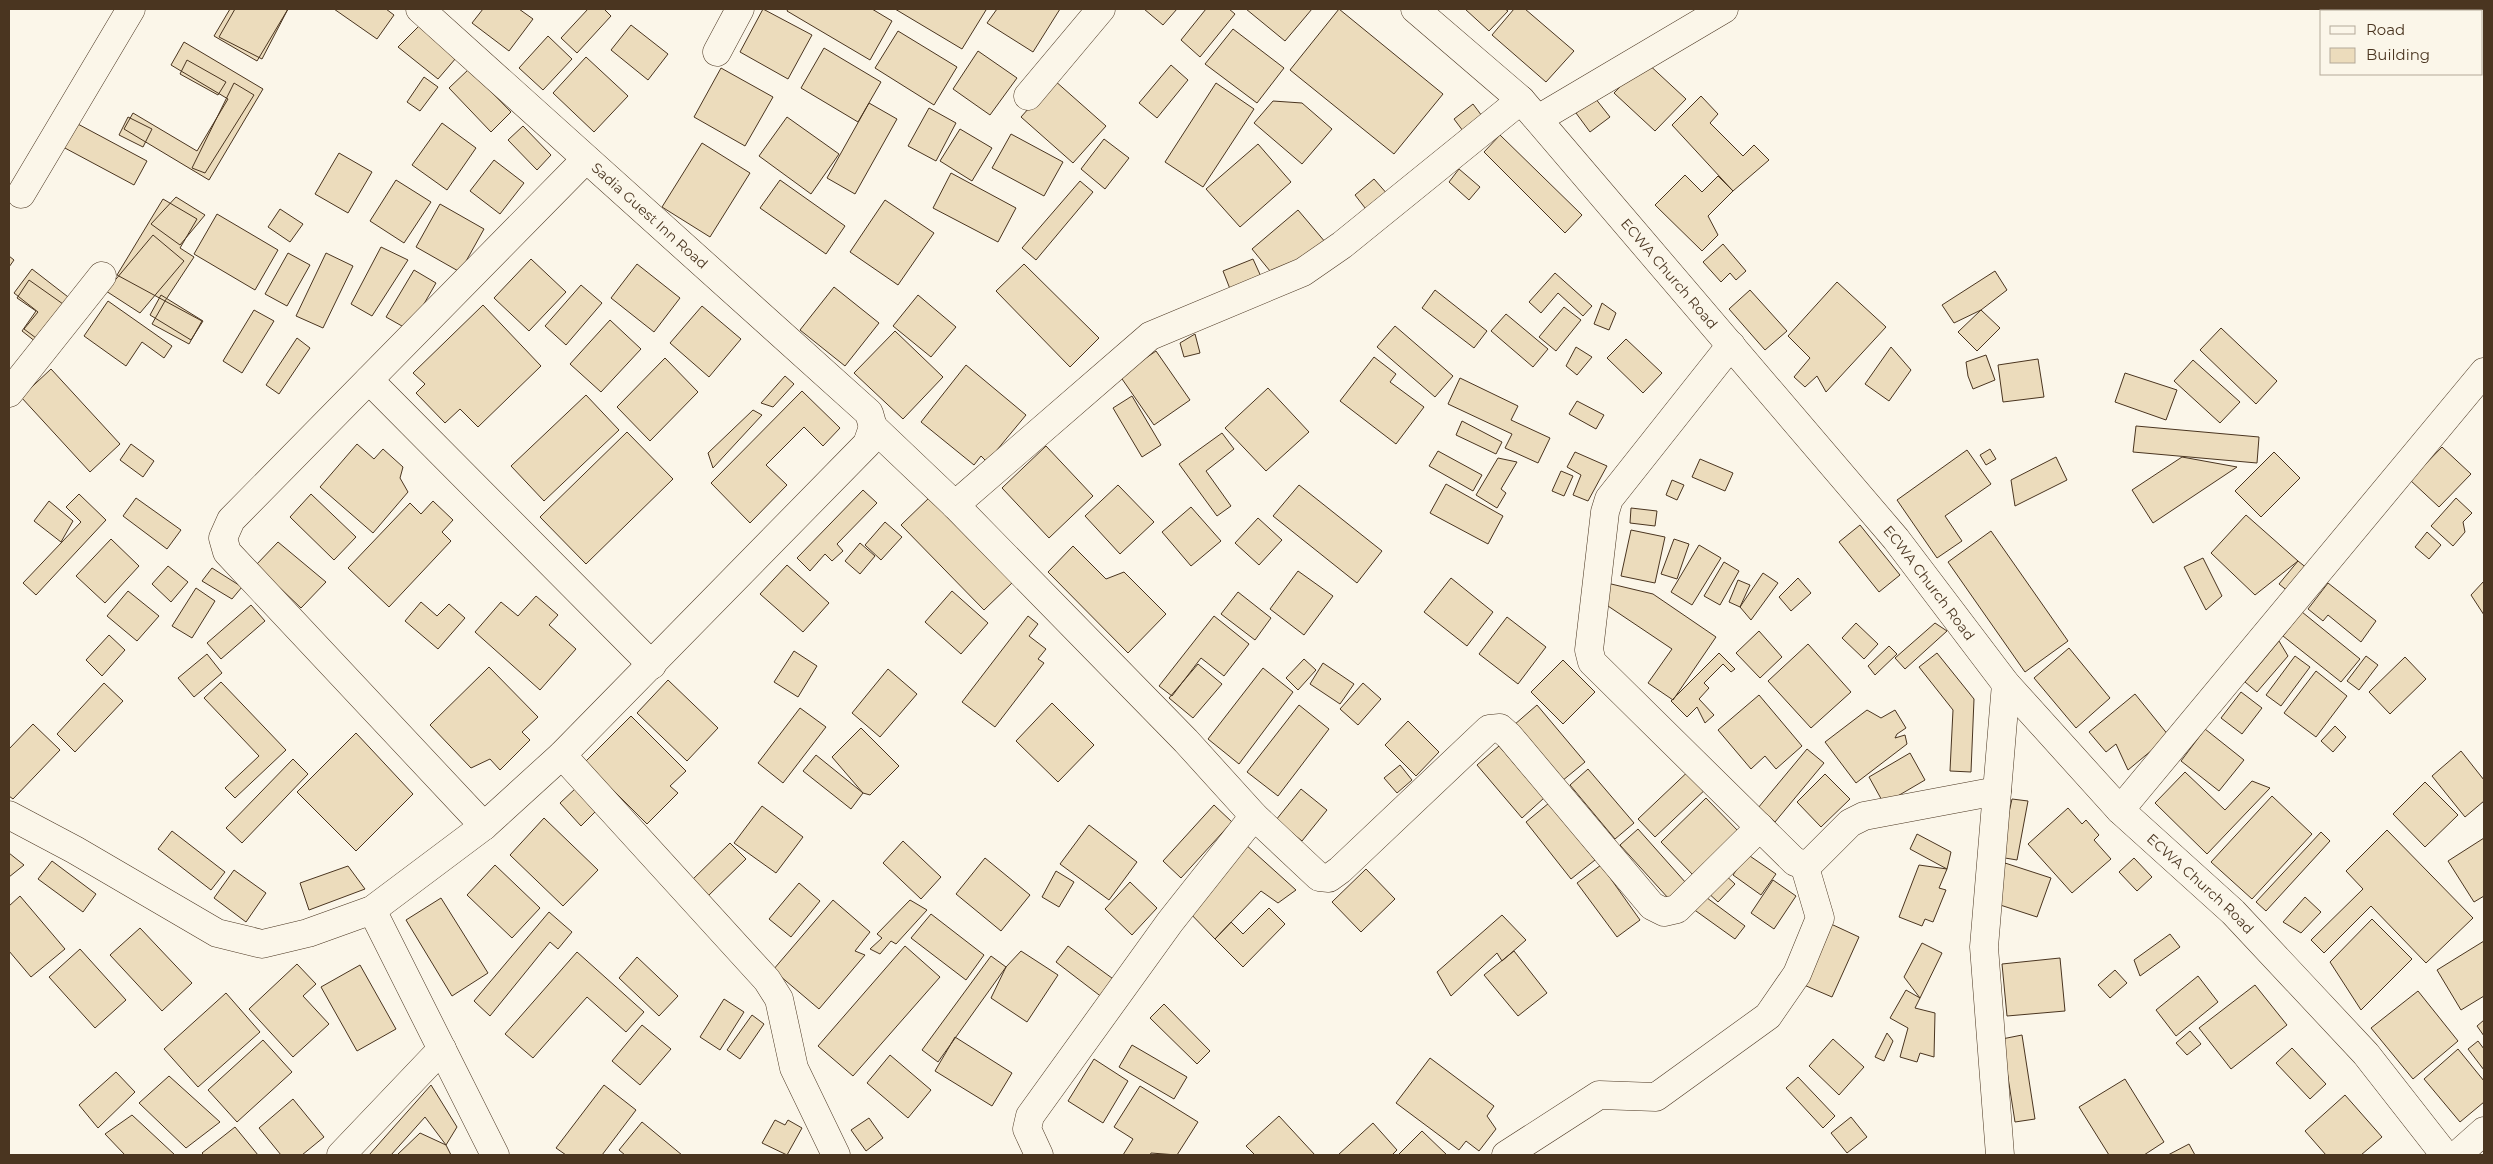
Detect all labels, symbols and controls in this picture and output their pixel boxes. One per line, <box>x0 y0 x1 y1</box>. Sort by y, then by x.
legend <box>2320 10 2483 75</box>
text: Road <box>2366 20 2405 39</box>
text: Building <box>2366 45 2430 64</box>
street label: Sadia Guest Inn Road <box>588 159 712 273</box>
street label: ECWA Church Road <box>1617 215 1722 333</box>
street label: ECWA Church Road <box>1879 522 1979 644</box>
street label: ECWA Church Road <box>2143 830 2258 938</box>

